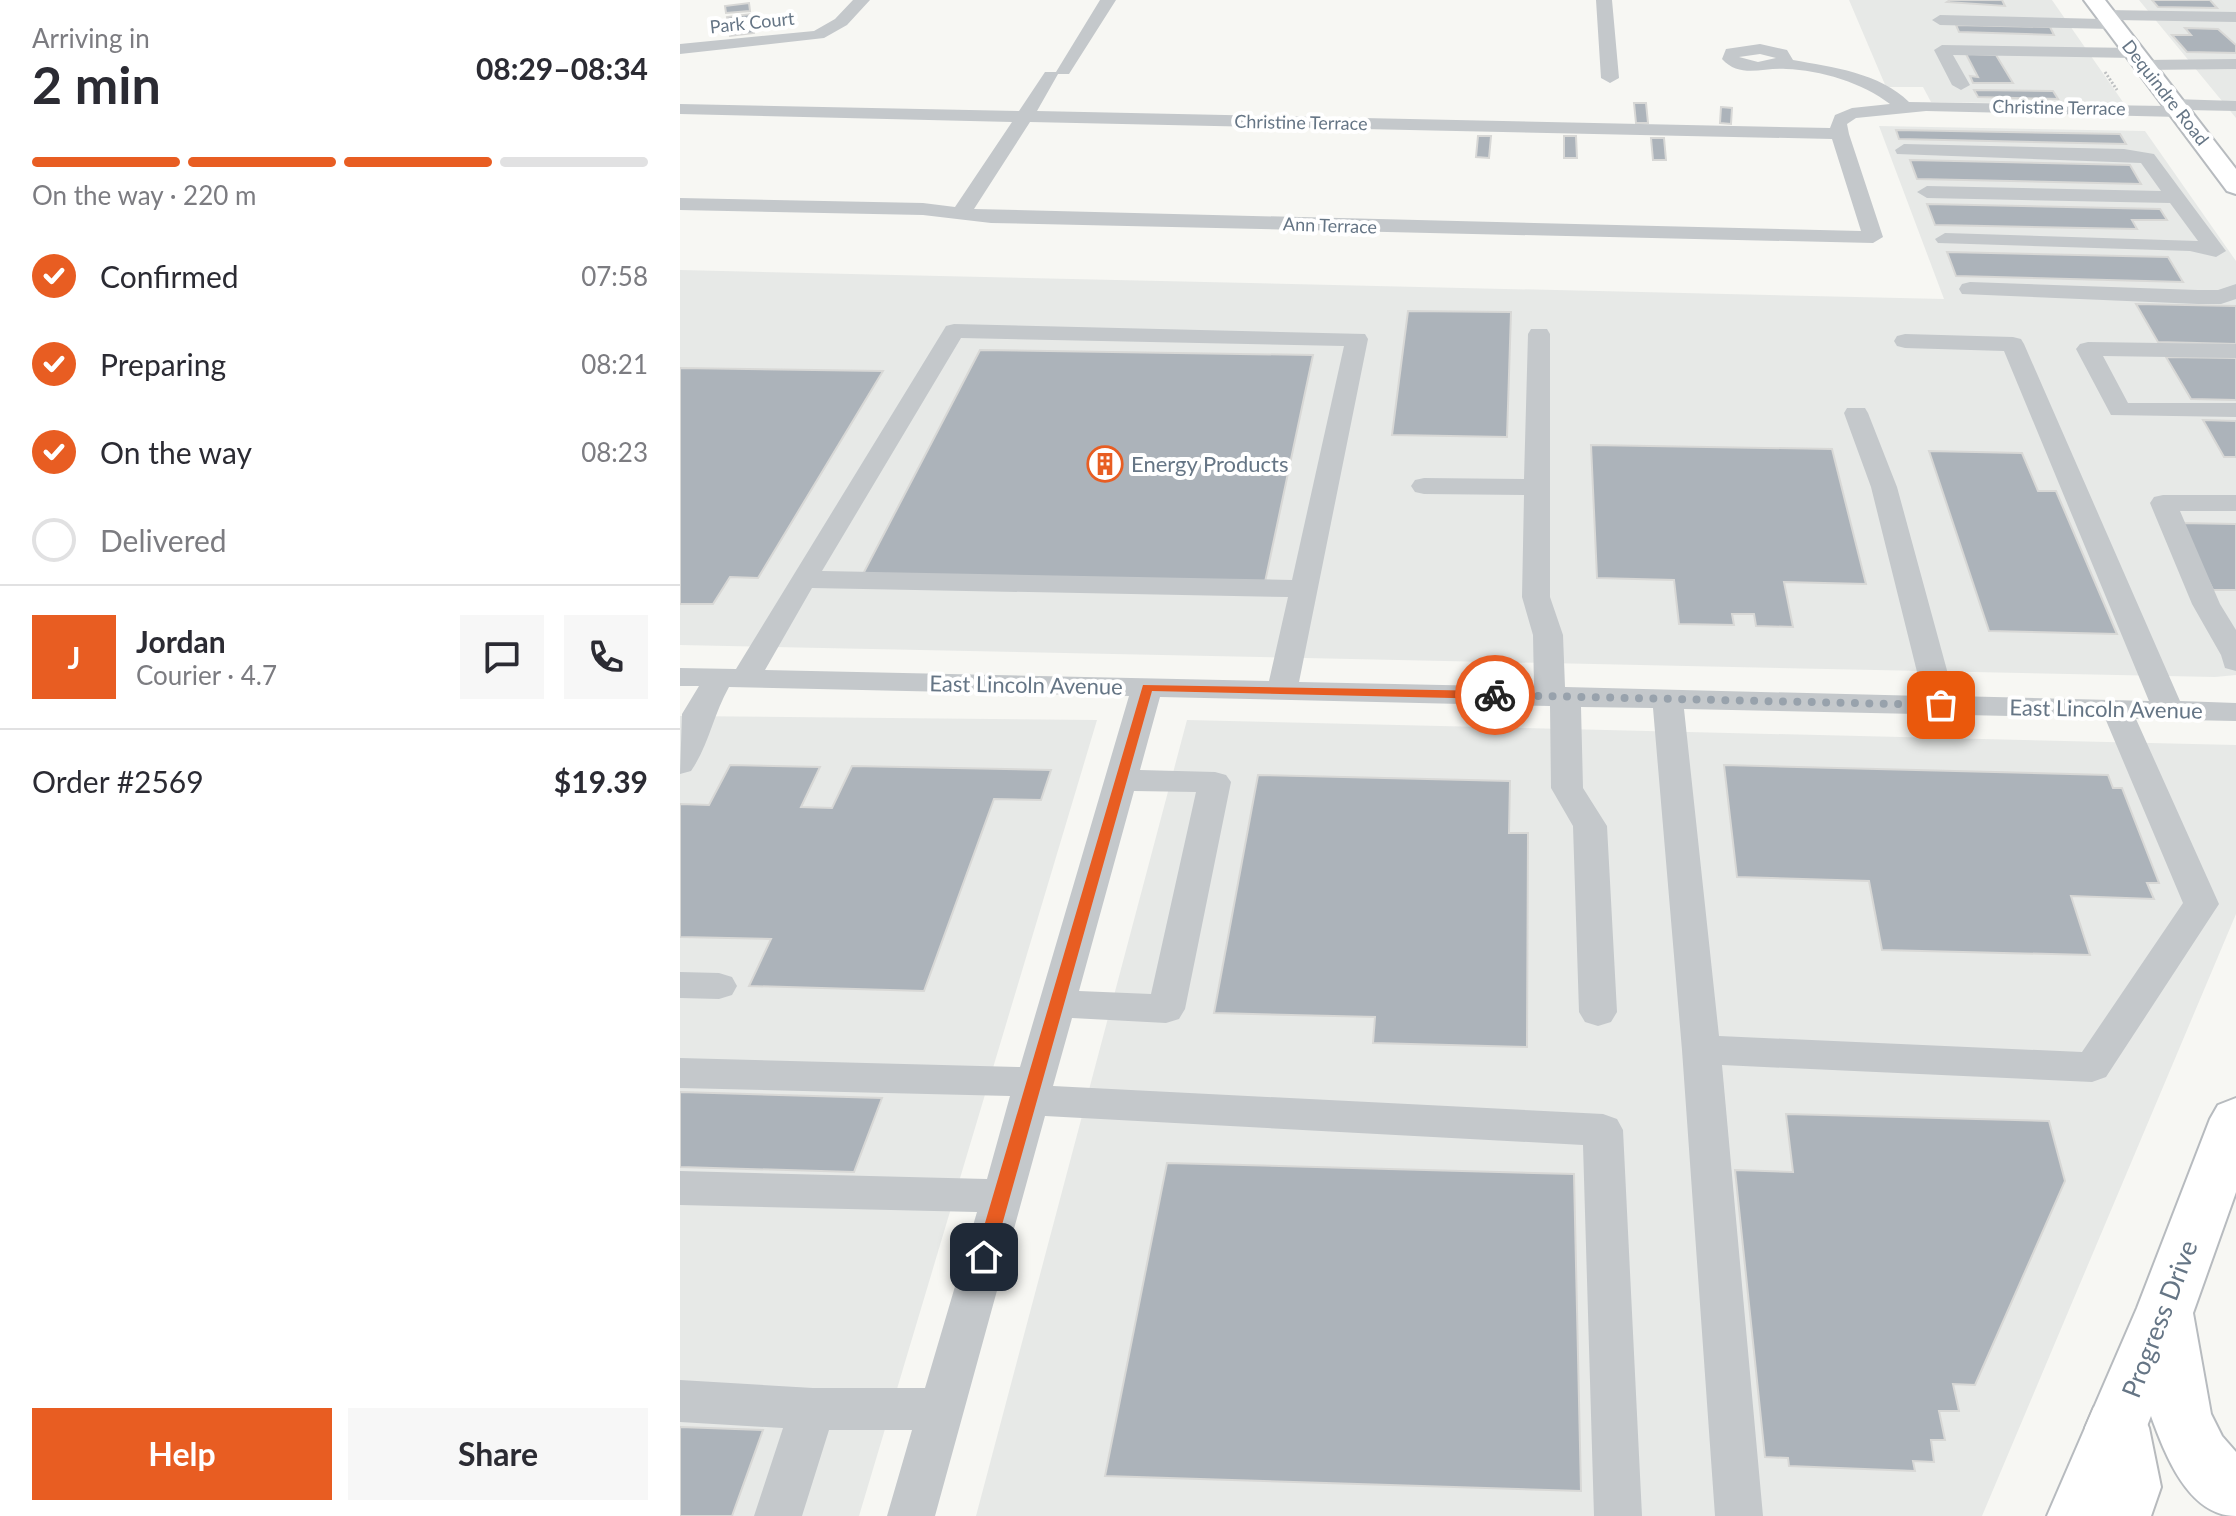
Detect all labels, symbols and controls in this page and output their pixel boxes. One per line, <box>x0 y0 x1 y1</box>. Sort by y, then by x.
street label: Park Court <box>709 7 796 37</box>
text: Arriving in <box>32 22 150 54</box>
street label: Dequindre Road <box>2118 35 2214 150</box>
text: 08:29–08:34 <box>476 50 648 86</box>
text: 2 min <box>32 53 161 115</box>
street label: Christine Terrace <box>1992 95 2126 119</box>
street label: Christine Terrace <box>1234 110 1368 134</box>
text: On the way · 220 m <box>32 179 256 211</box>
street label: Ann Terrace <box>1283 212 1377 238</box>
icon: check <box>32 254 76 298</box>
text: Confirmed <box>100 258 239 294</box>
text: 07:58 <box>581 260 648 292</box>
icon: check <box>32 342 76 386</box>
text: Preparing <box>100 346 226 382</box>
text: 08:21 <box>581 348 648 380</box>
icon: check <box>32 430 76 474</box>
text: On the way <box>100 434 252 470</box>
text: 08:23 <box>581 436 648 468</box>
building icon: Energy Products <box>1086 445 1124 483</box>
place label: Energy Products <box>1131 450 1288 477</box>
text: Delivered <box>100 522 227 558</box>
button: chat <box>460 615 544 699</box>
button: phone <box>564 615 648 699</box>
text: Jordan <box>136 623 226 659</box>
text: J <box>68 639 80 675</box>
courier <box>1455 655 1535 735</box>
text: Courier · 4.7 <box>136 659 277 691</box>
street label: East Lincoln Avenue <box>929 669 1123 700</box>
pin <box>1907 671 1975 739</box>
icon: bike <box>1473 673 1517 717</box>
icon: bag <box>1919 683 1963 727</box>
street label: East Lincoln Avenue <box>2009 693 2203 724</box>
text: Order #2569 <box>32 763 204 799</box>
text: $19.39 <box>554 763 648 799</box>
pin <box>950 1223 1018 1291</box>
icon: home <box>962 1235 1006 1279</box>
street label: Progress Drive <box>2114 1235 2204 1402</box>
button: Help <box>32 1408 332 1500</box>
button: Share <box>348 1408 648 1500</box>

